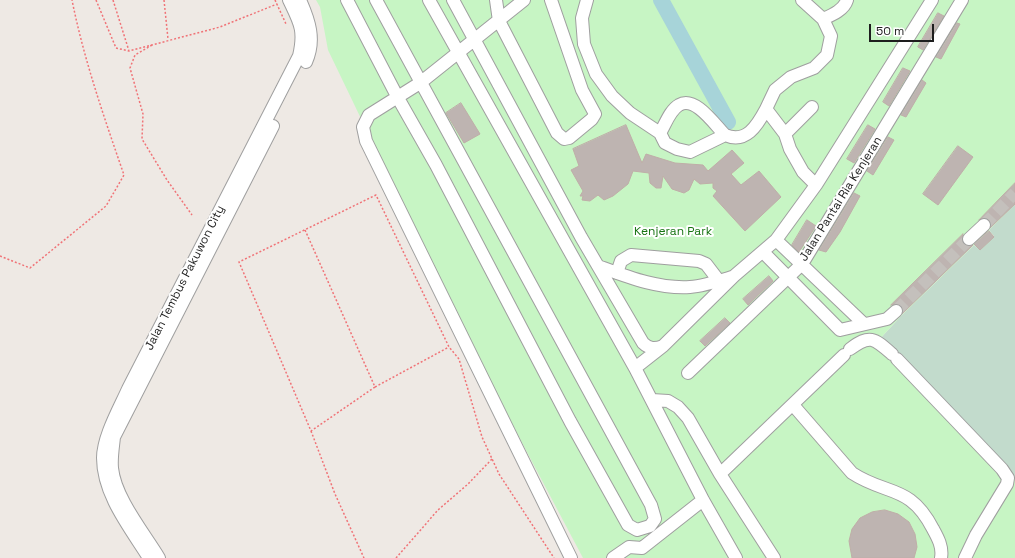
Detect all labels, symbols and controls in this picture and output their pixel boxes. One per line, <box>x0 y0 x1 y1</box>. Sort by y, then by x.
scale bar <box>871 16 936 42</box>
text: 50 m <box>876 23 904 39</box>
street label: Jalan Pantai Ria Kenjeran <box>797 134 885 264</box>
street label: Jalan Tembus Pakuwon City <box>142 203 228 353</box>
park label: Kenjeran Park <box>634 225 712 239</box>

